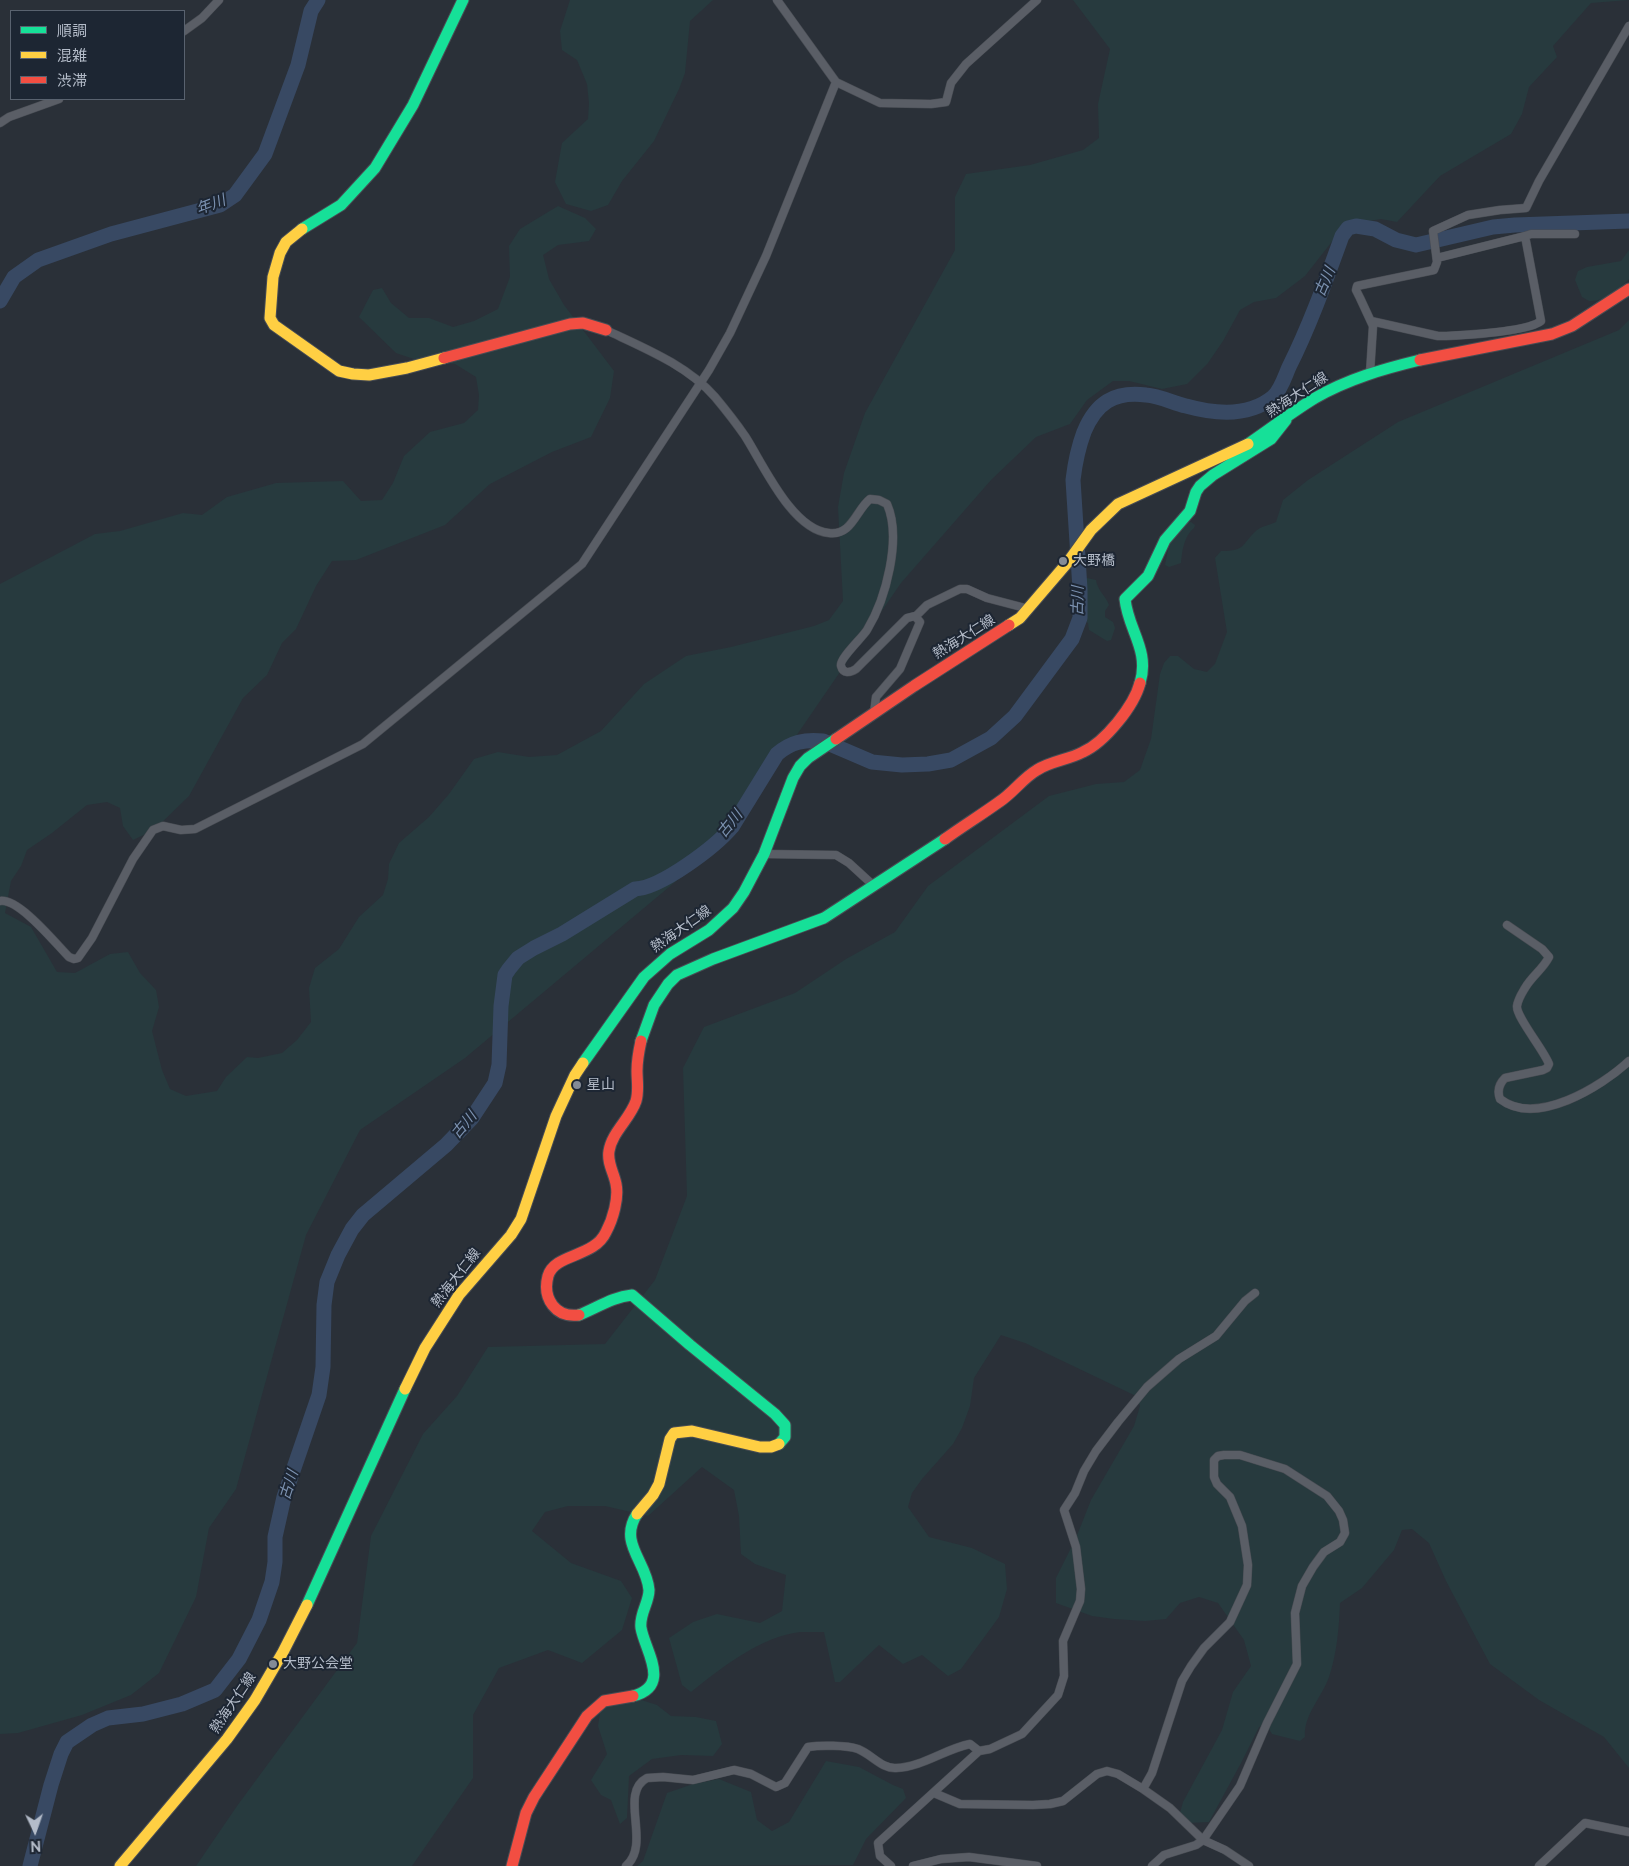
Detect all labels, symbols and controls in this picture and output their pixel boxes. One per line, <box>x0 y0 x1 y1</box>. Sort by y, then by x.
legend <box>10 10 185 100</box>
text: 順調 <box>57 22 87 40</box>
text: 混雑 <box>57 47 87 65</box>
text: 渋滞 <box>57 72 87 90</box>
water label: 年川 <box>194 191 228 219</box>
water label: 古川 <box>1311 265 1339 299</box>
street label: 熱海大仁線 <box>1263 369 1331 421</box>
place label: 大野橋 <box>1073 553 1115 569</box>
marker: 大野橋 <box>1057 555 1069 567</box>
water label: 古川 <box>1069 586 1087 616</box>
street label: 熱海大仁線 <box>930 611 998 663</box>
water label: 古川 <box>714 807 746 841</box>
street label: 熱海大仁線 <box>648 902 714 956</box>
place label: 星山 <box>587 1077 615 1093</box>
marker: 星山 <box>571 1079 583 1091</box>
water label: 古川 <box>447 1108 481 1142</box>
street label: 熱海大仁線 <box>428 1245 484 1311</box>
water label: 古川 <box>276 1468 302 1502</box>
place label: 大野公会堂 <box>283 1656 353 1672</box>
marker: 大野公会堂 <box>267 1658 279 1670</box>
street label: 熱海大仁線 <box>206 1669 260 1737</box>
north arrow <box>10 1806 60 1856</box>
text: N <box>30 1838 42 1854</box>

